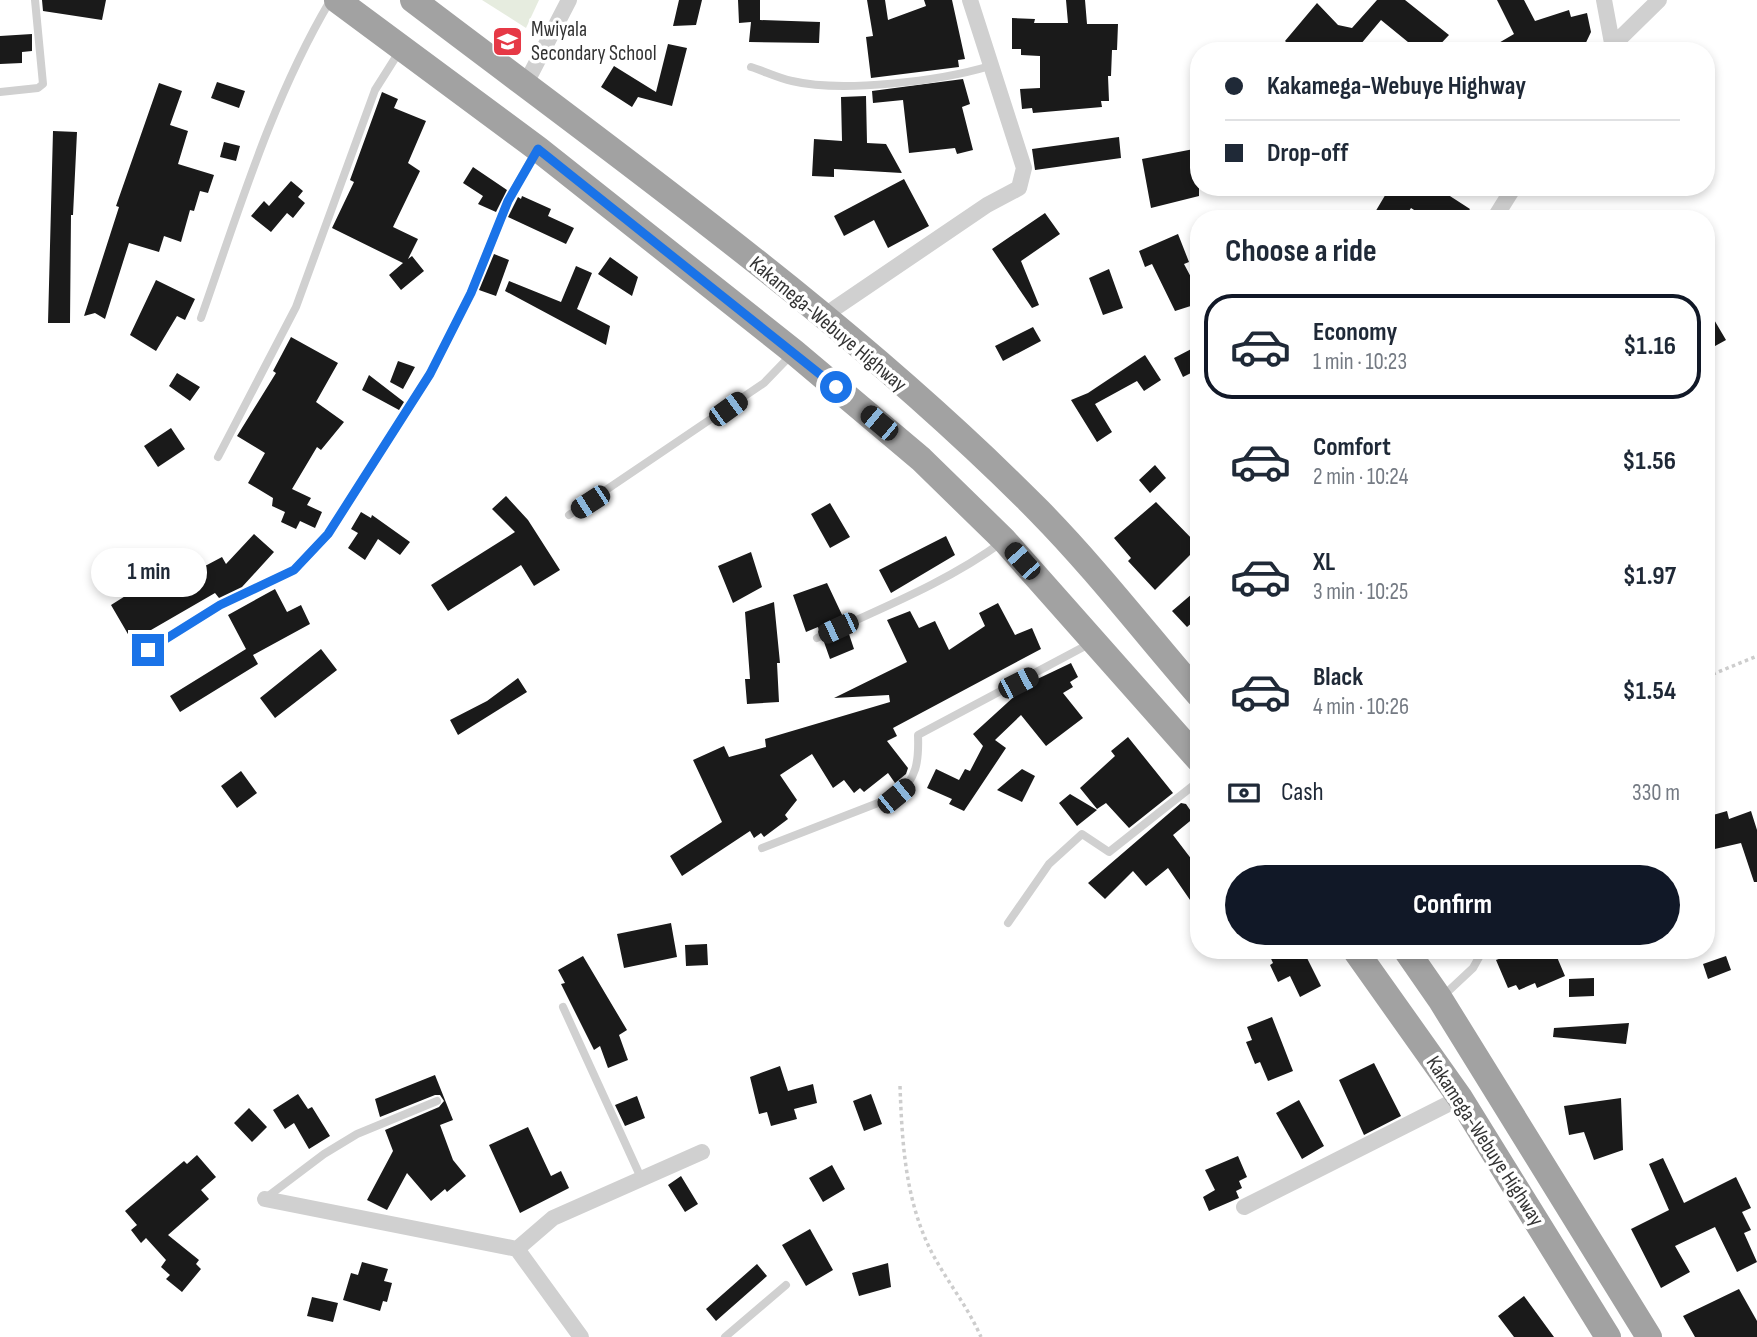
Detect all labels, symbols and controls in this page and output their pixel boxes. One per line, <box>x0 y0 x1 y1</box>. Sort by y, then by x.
place label: Mwiyala Secondary School <box>531 17 657 66</box>
school or university icon: Mwiyala Secondary School <box>491 24 525 58</box>
text: Kakamega-Webuye Highway <box>1267 71 1526 102</box>
text: Drop-off <box>1267 138 1348 169</box>
text: Choose a ride <box>1225 232 1377 271</box>
street label: Kakamega-Webuye Highway <box>744 251 912 397</box>
icon: car <box>1229 315 1292 378</box>
text: Economy <box>1313 317 1397 348</box>
text: $1.16 <box>1623 331 1676 362</box>
text: 1 min · 10:23 <box>1313 348 1407 376</box>
route start <box>820 371 852 403</box>
car <box>705 388 752 430</box>
car <box>857 401 902 445</box>
icon: car <box>1229 430 1292 493</box>
text: Comfort <box>1313 432 1391 463</box>
text: $1.56 <box>1622 446 1676 477</box>
text: 2 min · 10:24 <box>1313 463 1408 491</box>
car <box>567 482 614 522</box>
car <box>1001 538 1044 584</box>
icon: car <box>1229 545 1292 608</box>
text: XL <box>1313 547 1335 578</box>
callout: 1 min <box>90 548 206 598</box>
text: 1 min <box>128 558 170 586</box>
text: $1.97 <box>1623 561 1676 592</box>
text: 3 min · 10:25 <box>1313 578 1408 606</box>
car <box>815 610 862 646</box>
route end <box>132 634 164 666</box>
icon: car <box>1229 660 1292 723</box>
text: Black <box>1313 662 1363 693</box>
car <box>995 664 1042 702</box>
text: $1.54 <box>1622 676 1676 707</box>
text: 4 min · 10:26 <box>1313 693 1409 721</box>
icon: cash <box>1225 774 1263 812</box>
car <box>874 775 919 817</box>
text: Cash <box>1281 777 1324 808</box>
text: 330 m <box>1632 779 1680 807</box>
button: Confirm <box>1225 865 1680 945</box>
street label: Kakamega-Webuye Highway <box>1421 1051 1549 1231</box>

